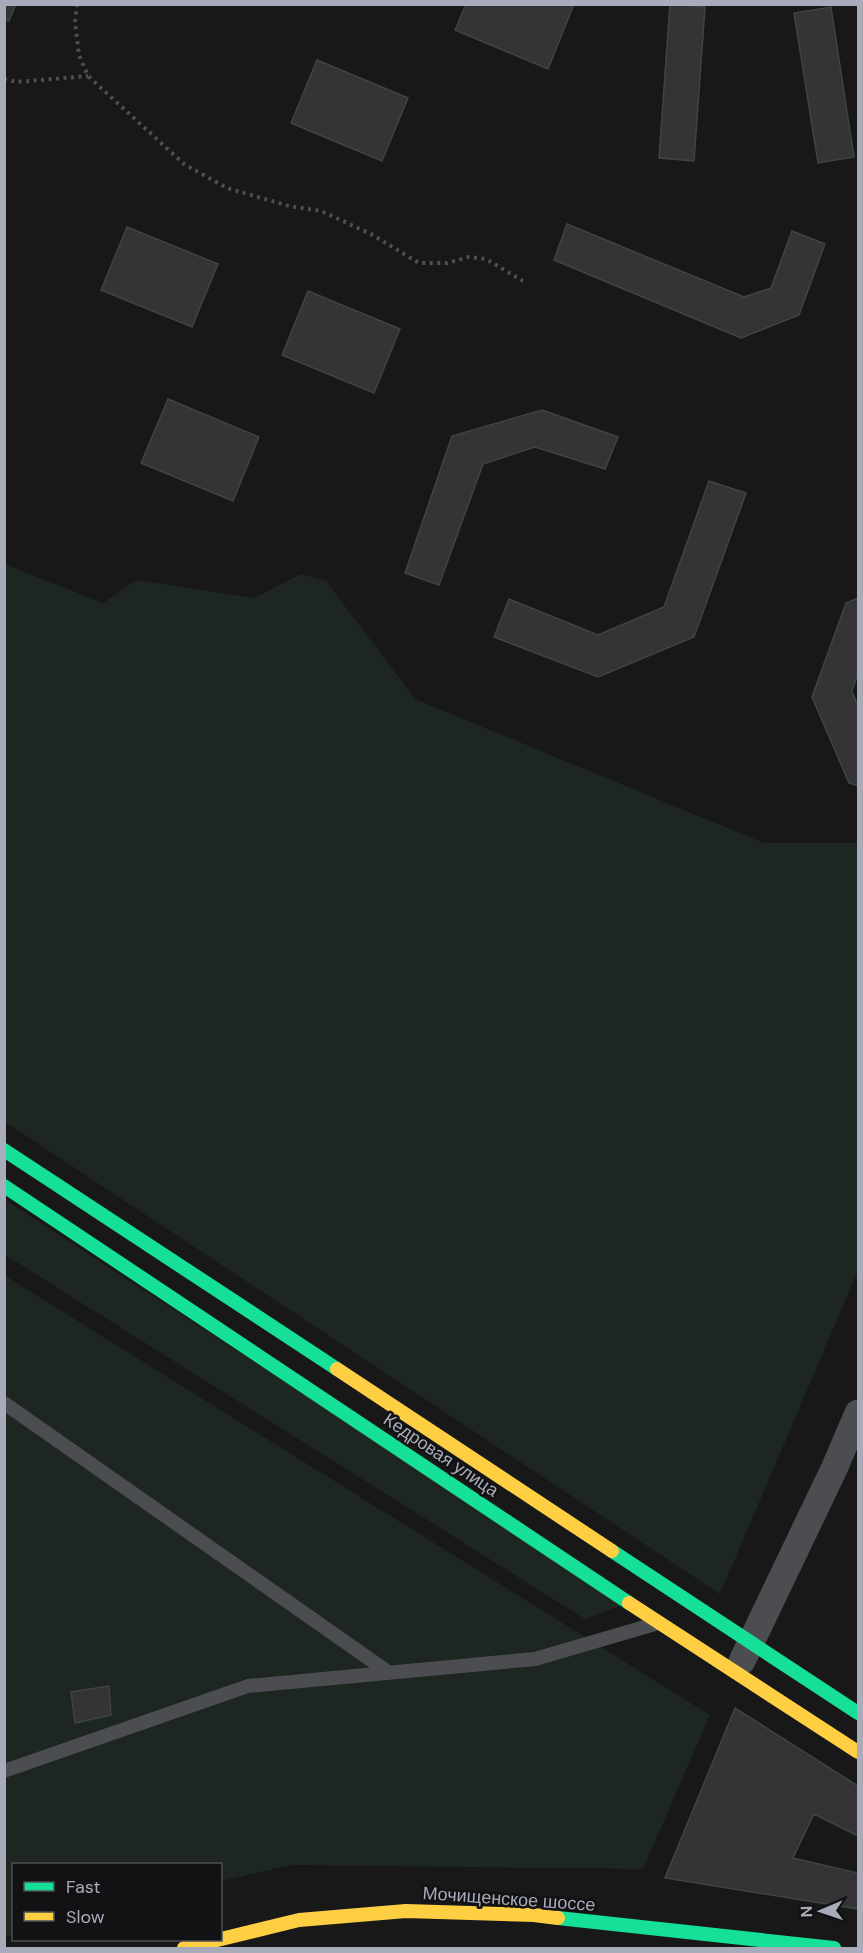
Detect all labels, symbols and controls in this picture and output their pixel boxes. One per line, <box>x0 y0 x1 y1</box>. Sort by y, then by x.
street label: Кедровая улица <box>379 1408 504 1503</box>
legend <box>12 1863 222 1941</box>
text: Fast <box>66 1875 101 1899</box>
street label: Мочищенское шоссе <box>422 1881 596 1917</box>
north arrow <box>791 1881 851 1941</box>
text: Slow <box>66 1905 105 1929</box>
text: N <box>796 1905 817 1918</box>

